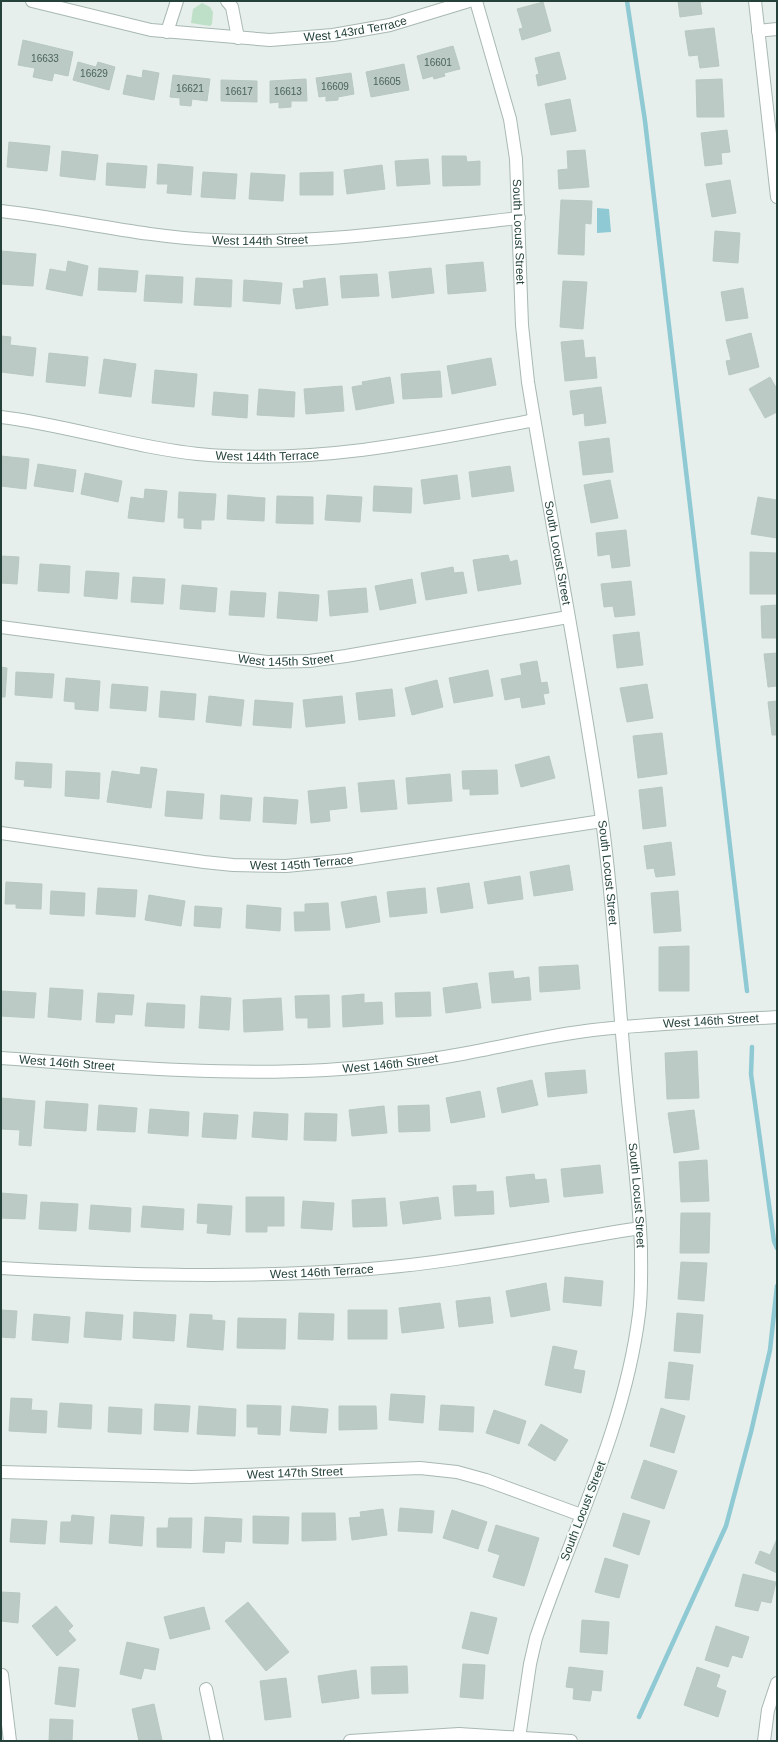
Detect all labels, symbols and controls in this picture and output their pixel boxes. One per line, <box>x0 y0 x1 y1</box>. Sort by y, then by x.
street label: West 143rd Terrace <box>303 13 409 44</box>
house number: 16633 <box>31 53 59 64</box>
house number: 16601 <box>424 57 452 68</box>
house number: 16629 <box>80 68 108 79</box>
house number: 16605 <box>373 76 401 87</box>
house number: 16609 <box>321 81 349 92</box>
house number: 16621 <box>176 83 204 94</box>
house number: 16617 <box>225 86 253 97</box>
house number: 16613 <box>274 86 302 97</box>
street label: South Locust Street <box>510 179 528 285</box>
street label: West 144th Street <box>212 232 309 248</box>
street label: West 144th Terrace <box>215 447 320 464</box>
street label: South Locust Street <box>541 500 574 607</box>
street label: West 145th Street <box>237 651 335 669</box>
street label: South Locust Street <box>595 819 620 927</box>
street label: West 145th Terrace <box>250 852 355 873</box>
street label: West 146th Street <box>663 1011 760 1031</box>
street label: West 146th Street <box>342 1051 440 1076</box>
street label: West 146th Street <box>18 1052 116 1073</box>
street label: South Locust Street <box>626 1142 648 1249</box>
street label: West 146th Terrace <box>270 1262 374 1281</box>
street label: South Locust Street <box>558 1459 609 1563</box>
street label: West 147th Street <box>247 1464 344 1482</box>

